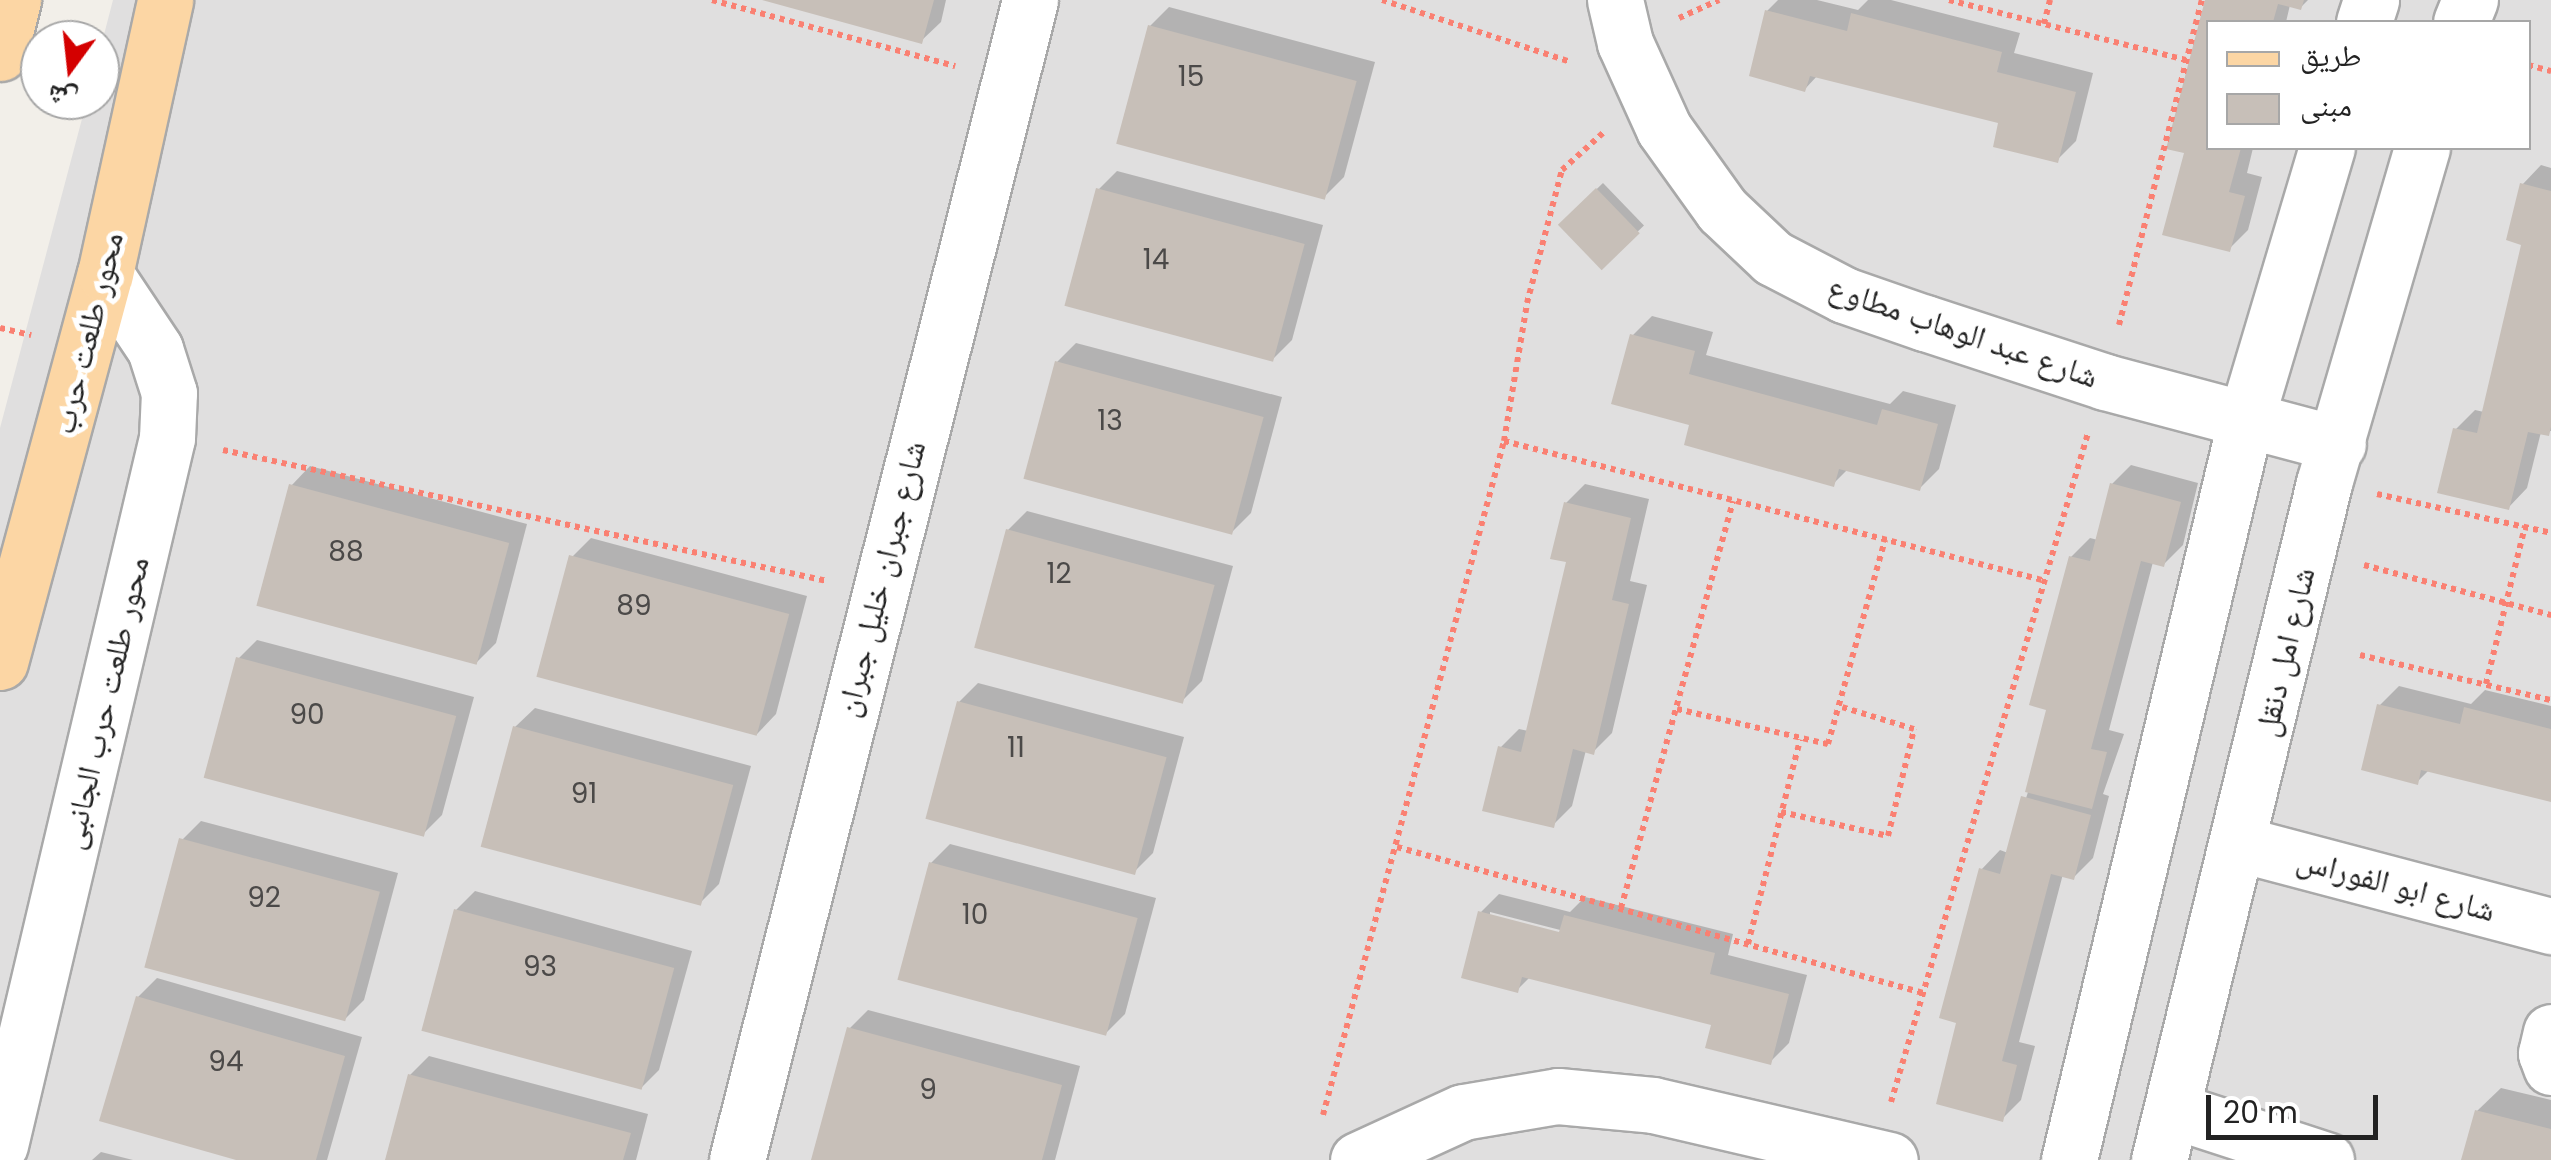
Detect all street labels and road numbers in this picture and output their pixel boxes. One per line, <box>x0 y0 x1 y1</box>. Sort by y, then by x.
street label: محور طلعت حرب <box>44 228 132 438</box>
street label: شارع عبد الوهاب مطاوع <box>1823 268 2103 396</box>
street label: شارع جبران خليل جبران <box>828 437 934 721</box>
street label: محور طلعت حرب الجانبى <box>53 553 157 853</box>
street label: شارع امل دنقل <box>2247 564 2323 740</box>
street label: شارع ابو الفوراس <box>2293 840 2499 930</box>

